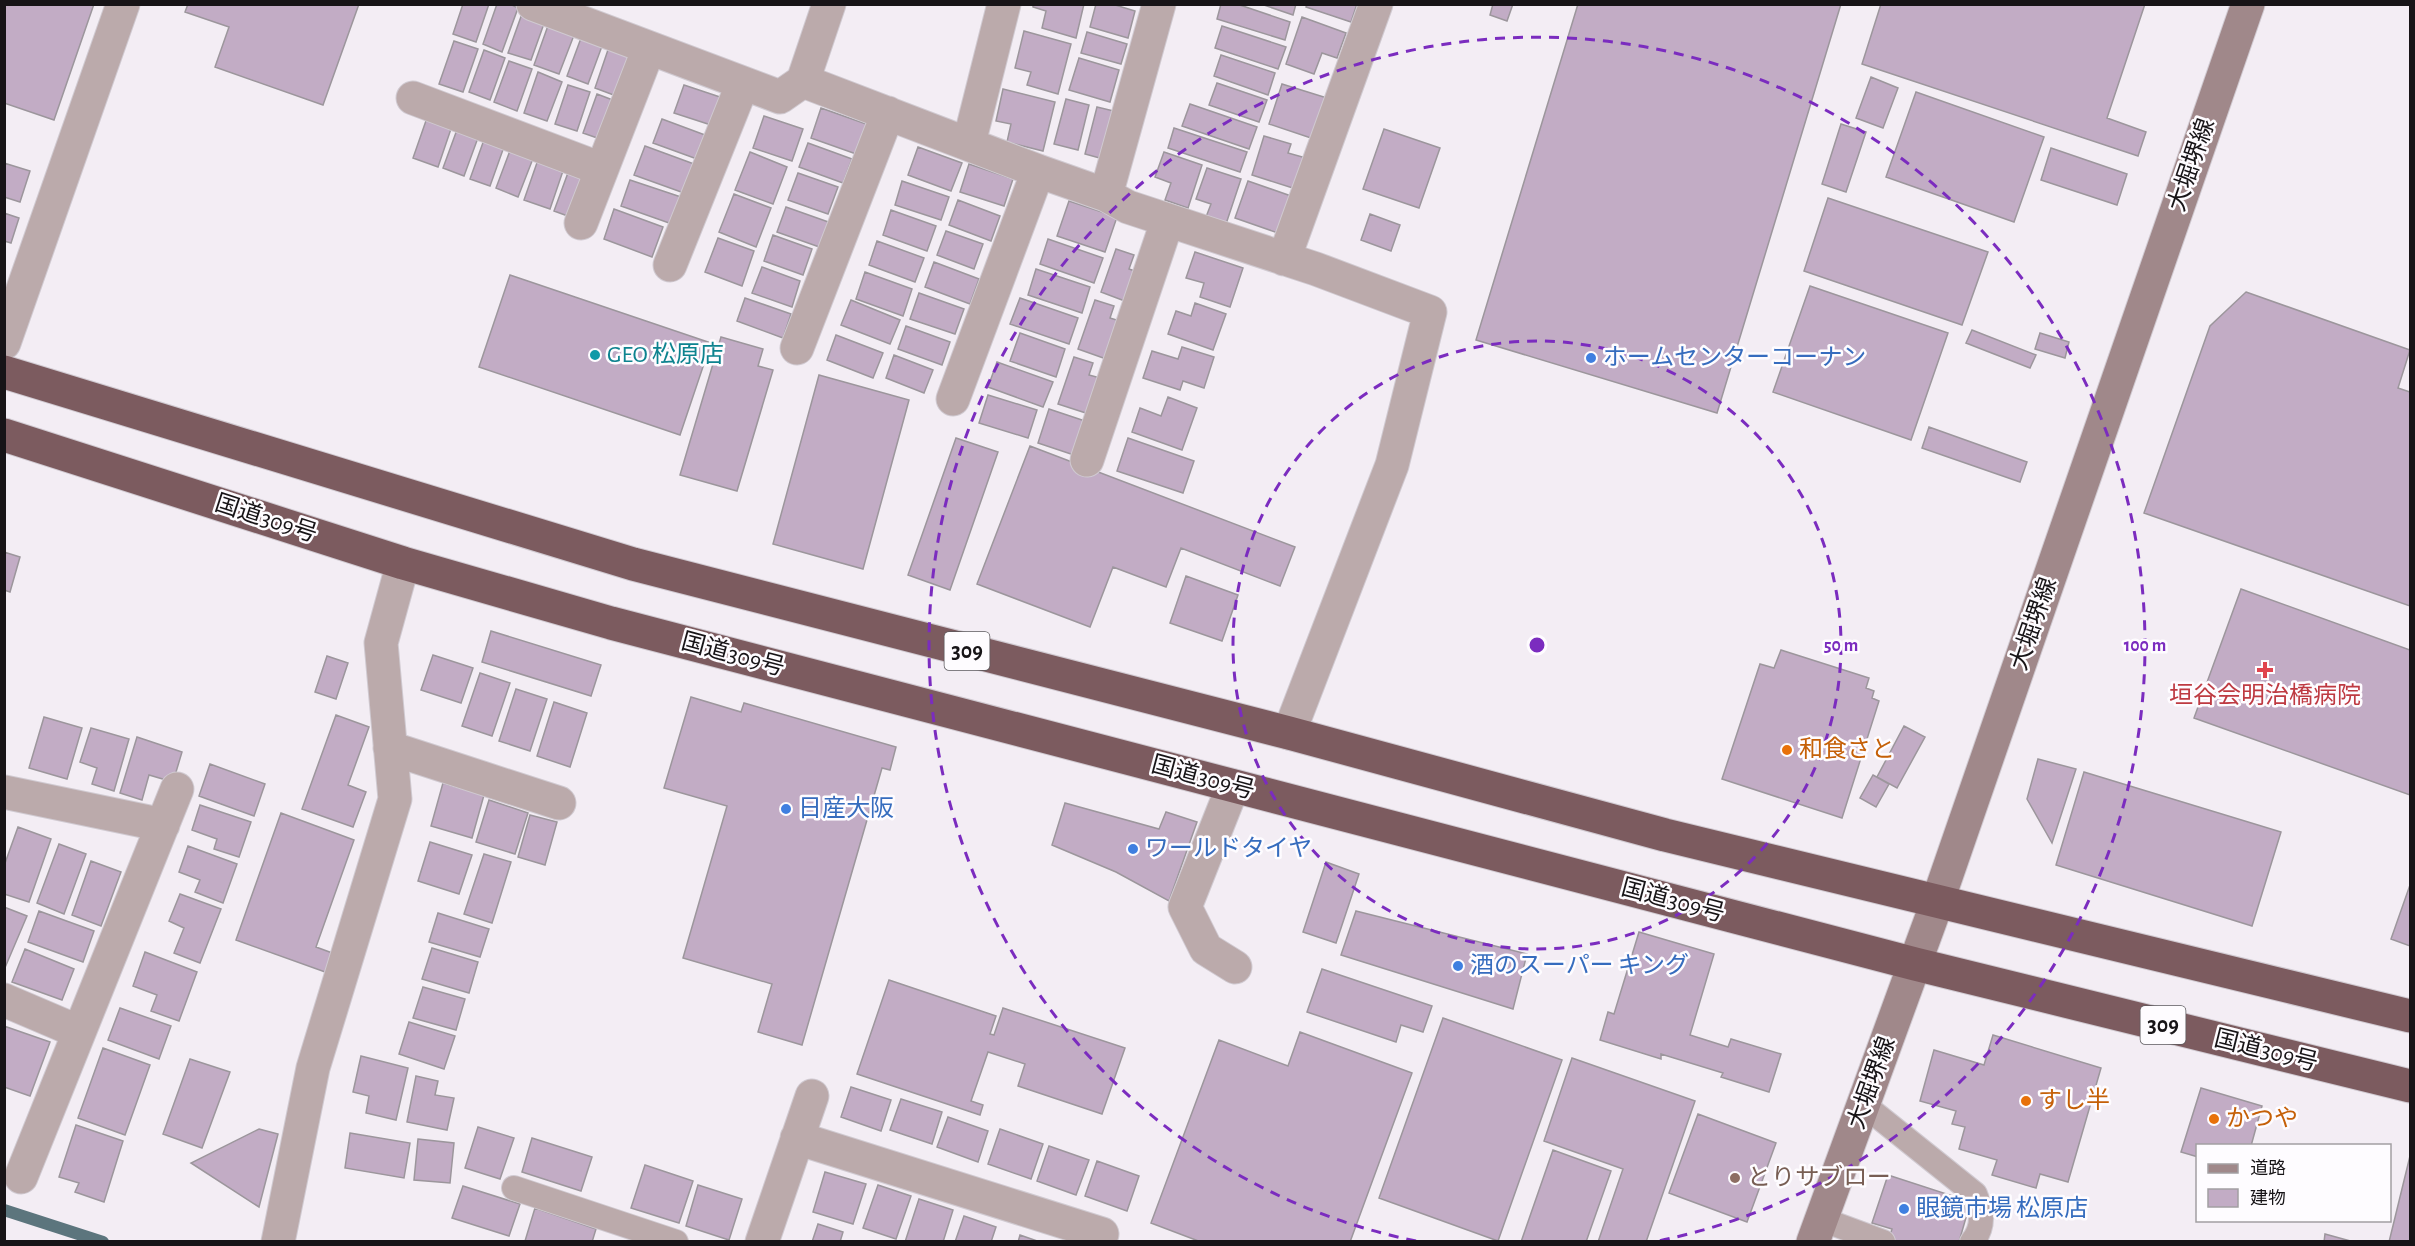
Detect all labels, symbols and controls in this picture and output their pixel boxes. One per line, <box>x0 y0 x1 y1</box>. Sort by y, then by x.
street label: 大堀堺線 <box>2163 115 2219 214</box>
place label: GEO 松原店 <box>607 341 724 367</box>
place label: ホームセンターコーナン <box>1603 345 1866 370</box>
marker: GEO 松原店 <box>588 348 602 362</box>
marker: ホームセンターコーナン <box>1584 351 1598 365</box>
street label: 国道309号 <box>212 489 321 547</box>
street label: 大堀堺線 <box>2005 574 2061 673</box>
street label: 国道309号 <box>679 628 788 680</box>
road number: 309 <box>944 632 990 670</box>
centre of rings <box>1527 635 1547 655</box>
text: 50 m <box>1824 637 1858 655</box>
text: 100 m <box>2124 637 2166 655</box>
marker: 垣谷会明治橋病院 <box>2256 661 2274 679</box>
place label: 垣谷会明治橋病院 <box>2169 682 2361 708</box>
place label: 和食さと <box>1799 736 1895 762</box>
marker: 和食さと <box>1780 743 1794 757</box>
street label: 国道309号 <box>1149 751 1258 803</box>
place label: 日産大阪 <box>798 795 894 821</box>
marker: 日産大阪 <box>779 802 793 816</box>
place label: ワールドタイヤ <box>1145 836 1312 861</box>
marker: ワールドタイヤ <box>1126 842 1140 856</box>
street label: 国道309号 <box>1619 874 1728 926</box>
place label: 酒のスーパー キング <box>1470 952 1689 978</box>
marker: 酒のスーパー キング <box>1451 959 1465 973</box>
road number: 309 <box>2140 1006 2186 1044</box>
street label: 国道309号 <box>2212 1025 2321 1075</box>
street label: 大堀堺線 <box>1842 1033 1900 1132</box>
place label: すし半 <box>2038 1087 2110 1113</box>
marker: すし半 <box>2019 1094 2033 1108</box>
place label: かつや <box>2226 1106 2298 1131</box>
marker: かつや <box>2207 1112 2221 1126</box>
legend <box>2196 1144 2391 1222</box>
text: 道路 <box>2250 1158 2286 1178</box>
place label: とりサブロー <box>1747 1164 1891 1190</box>
marker: とりサブロー <box>1728 1171 1742 1185</box>
text: 建物 <box>2250 1188 2286 1208</box>
place label: 眼鏡市場 松原店 <box>1916 1195 2088 1221</box>
marker: 眼鏡市場 松原店 <box>1897 1202 1911 1216</box>

